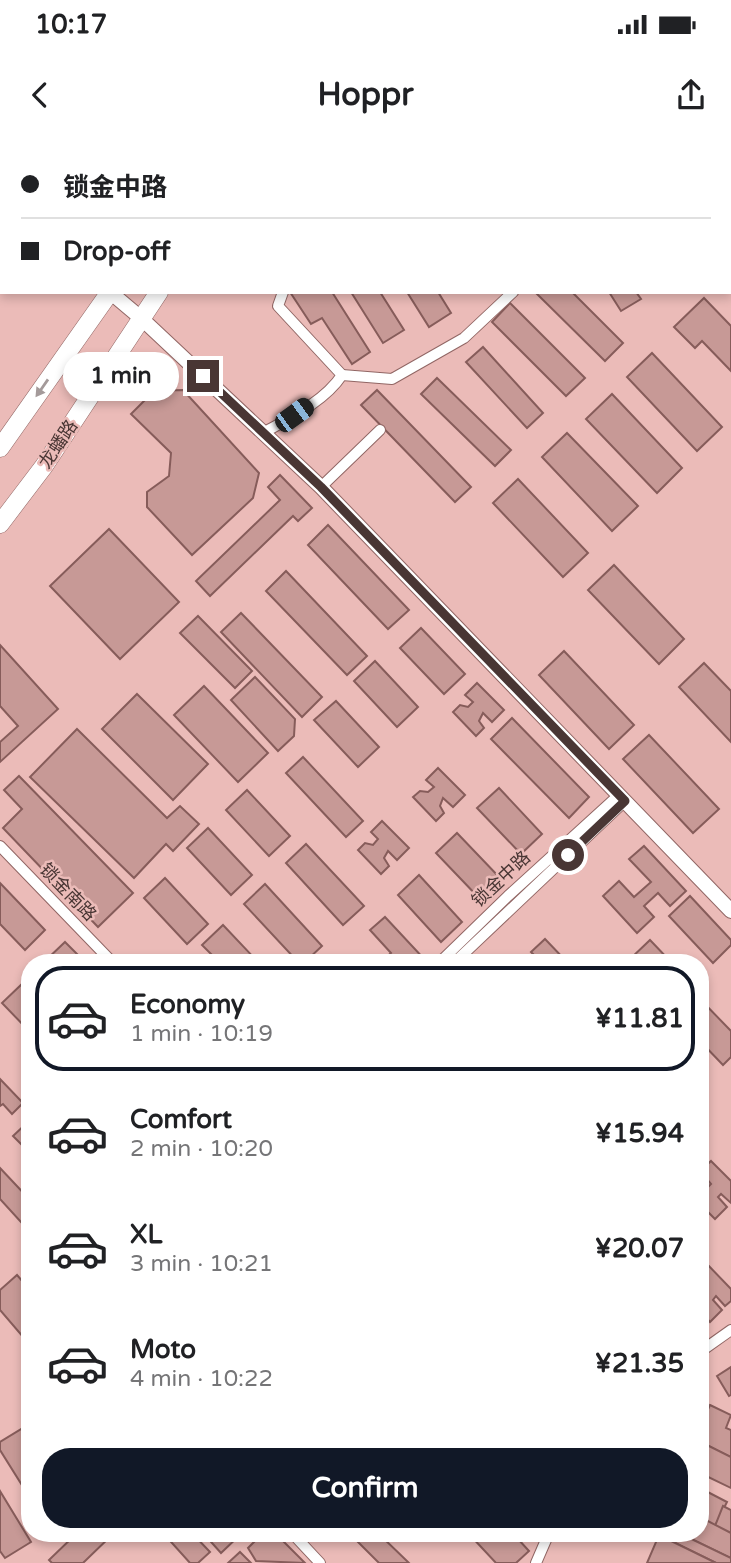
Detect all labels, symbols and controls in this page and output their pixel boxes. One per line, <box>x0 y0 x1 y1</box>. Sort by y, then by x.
text: 10:17 <box>35 9 107 40</box>
icon: back <box>21 76 59 114</box>
text: Hoppr <box>318 76 413 114</box>
icon: share <box>672 76 710 114</box>
text: 锁金中路 <box>63 172 167 203</box>
text: Drop-off <box>63 236 170 267</box>
callout: 1 min <box>63 352 178 400</box>
route end <box>187 360 219 392</box>
text: 1 min <box>90 362 152 390</box>
one-way arrow <box>35 379 49 397</box>
car <box>271 394 318 436</box>
street label: 龙蟠路 <box>34 415 82 473</box>
route start <box>552 839 584 871</box>
street label: 锁金中路 <box>467 846 535 912</box>
street label: 锁金南路 <box>35 858 101 926</box>
icon: car <box>46 987 109 1050</box>
text: Economy <box>130 989 245 1020</box>
text: ¥11.81 <box>595 1003 684 1034</box>
text: 1 min · 10:19 <box>130 1020 273 1048</box>
icon: car <box>46 1102 109 1165</box>
text: Comfort <box>130 1104 232 1135</box>
text: ¥15.94 <box>595 1118 684 1149</box>
text: 2 min · 10:20 <box>130 1135 273 1163</box>
icon: car <box>46 1217 109 1280</box>
text: XL <box>130 1219 162 1250</box>
text: ¥20.07 <box>595 1233 684 1264</box>
text: 3 min · 10:21 <box>130 1250 273 1278</box>
icon: car <box>46 1332 109 1395</box>
text: Moto <box>130 1334 196 1365</box>
text: ¥21.35 <box>595 1348 684 1379</box>
text: 4 min · 10:22 <box>130 1365 273 1393</box>
button: Confirm <box>42 1448 688 1528</box>

